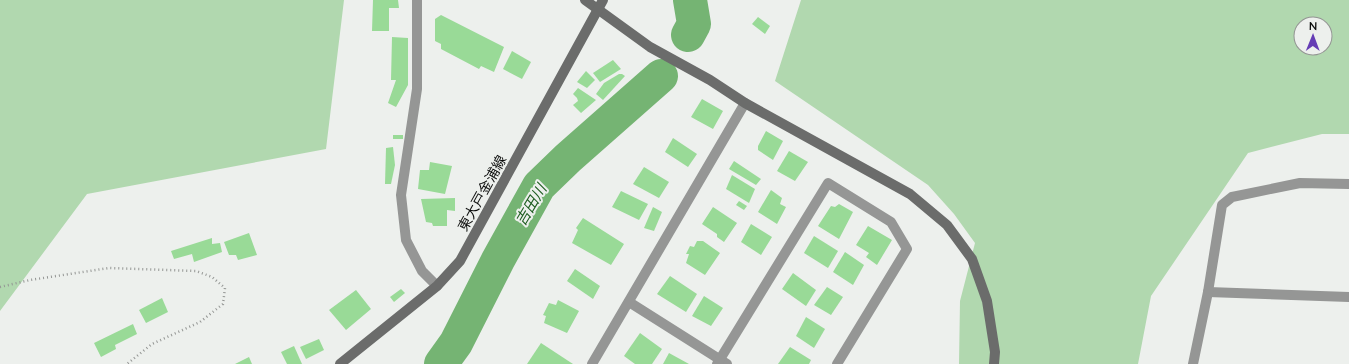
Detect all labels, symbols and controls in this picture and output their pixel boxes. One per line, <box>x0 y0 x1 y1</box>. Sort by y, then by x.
north arrow <box>1293 16 1333 56</box>
text: N <box>1309 19 1318 32</box>
street label: 東大戸金浦線 <box>454 152 509 234</box>
water label: 吉田川 <box>511 179 550 228</box>

